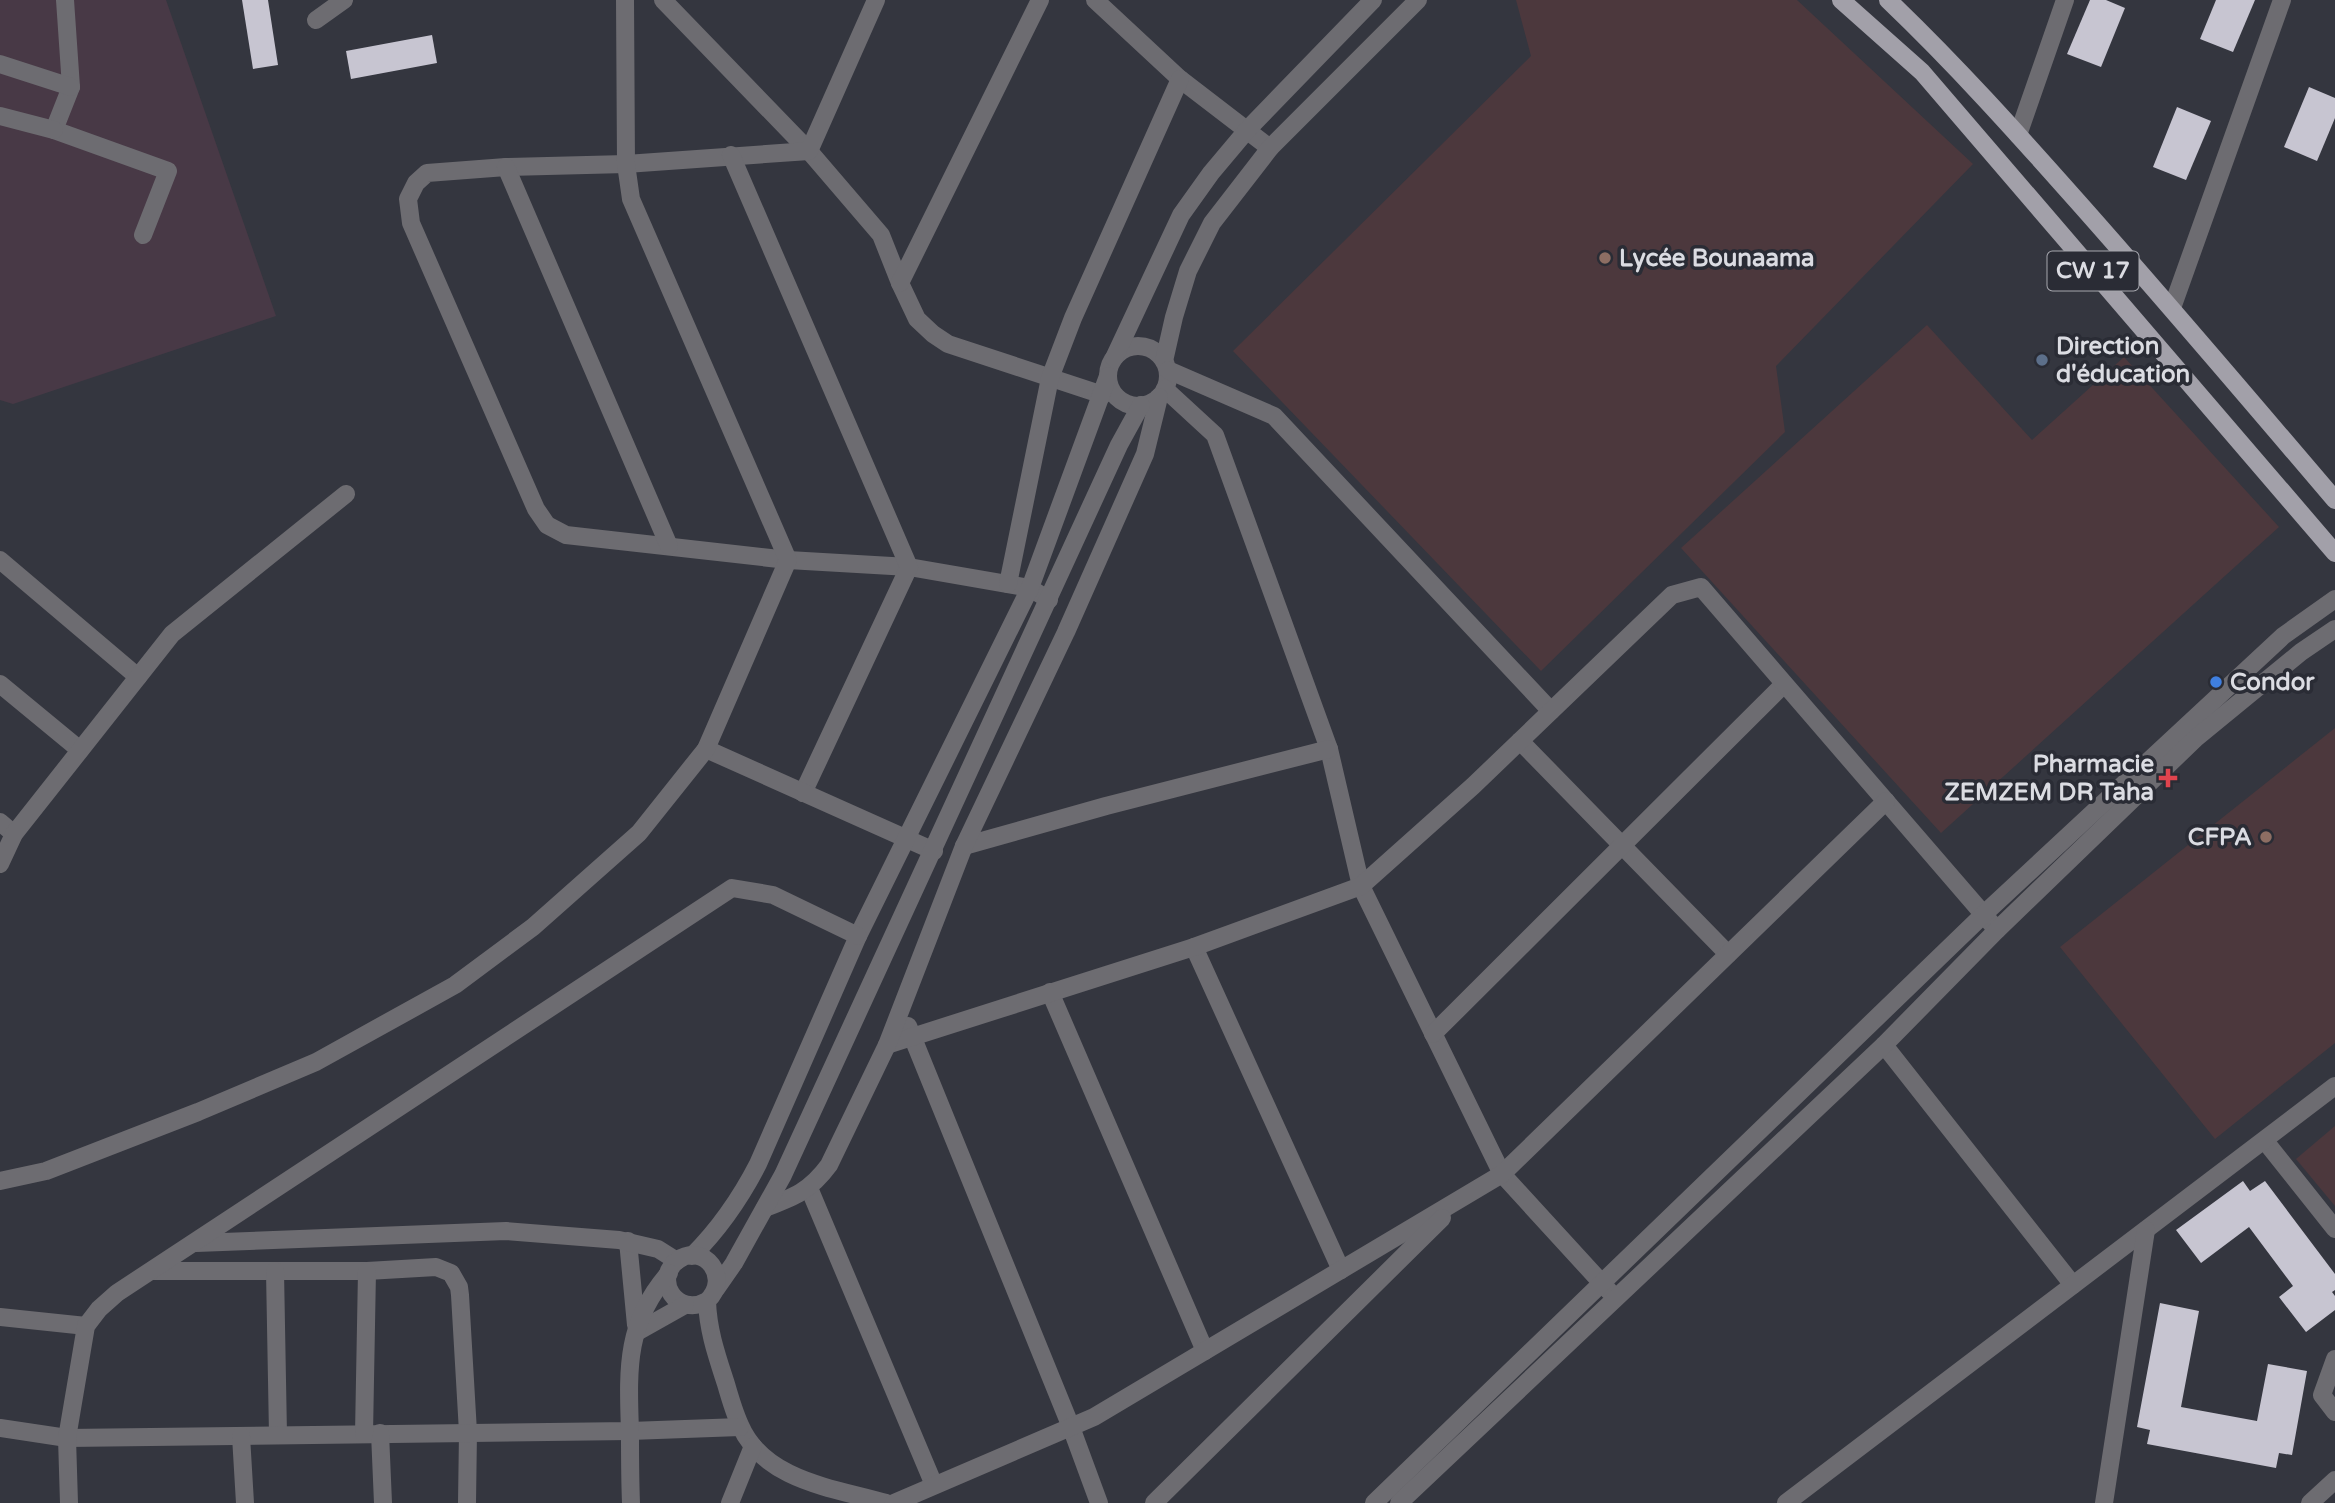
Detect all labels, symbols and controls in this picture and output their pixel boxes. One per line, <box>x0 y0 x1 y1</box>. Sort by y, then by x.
place label: Lycée Bounaama <box>1619 244 1814 273</box>
marker: Lycée Bounaama <box>1597 250 1613 266</box>
road number: CW 17 <box>2048 252 2138 290</box>
place label: Direction d'éducation <box>2056 332 2190 389</box>
marker: Direction d'éducation <box>2034 352 2050 368</box>
place label: Condor <box>2230 668 2315 697</box>
marker: Condor <box>2208 674 2224 690</box>
place label: Pharmacie ZEMZEM DR Taha <box>1945 750 2154 807</box>
marker: Pharmacie ZEMZEM DR Taha <box>2160 770 2176 786</box>
place label: CFPA <box>2188 823 2252 852</box>
marker: CFPA <box>2258 829 2274 845</box>

